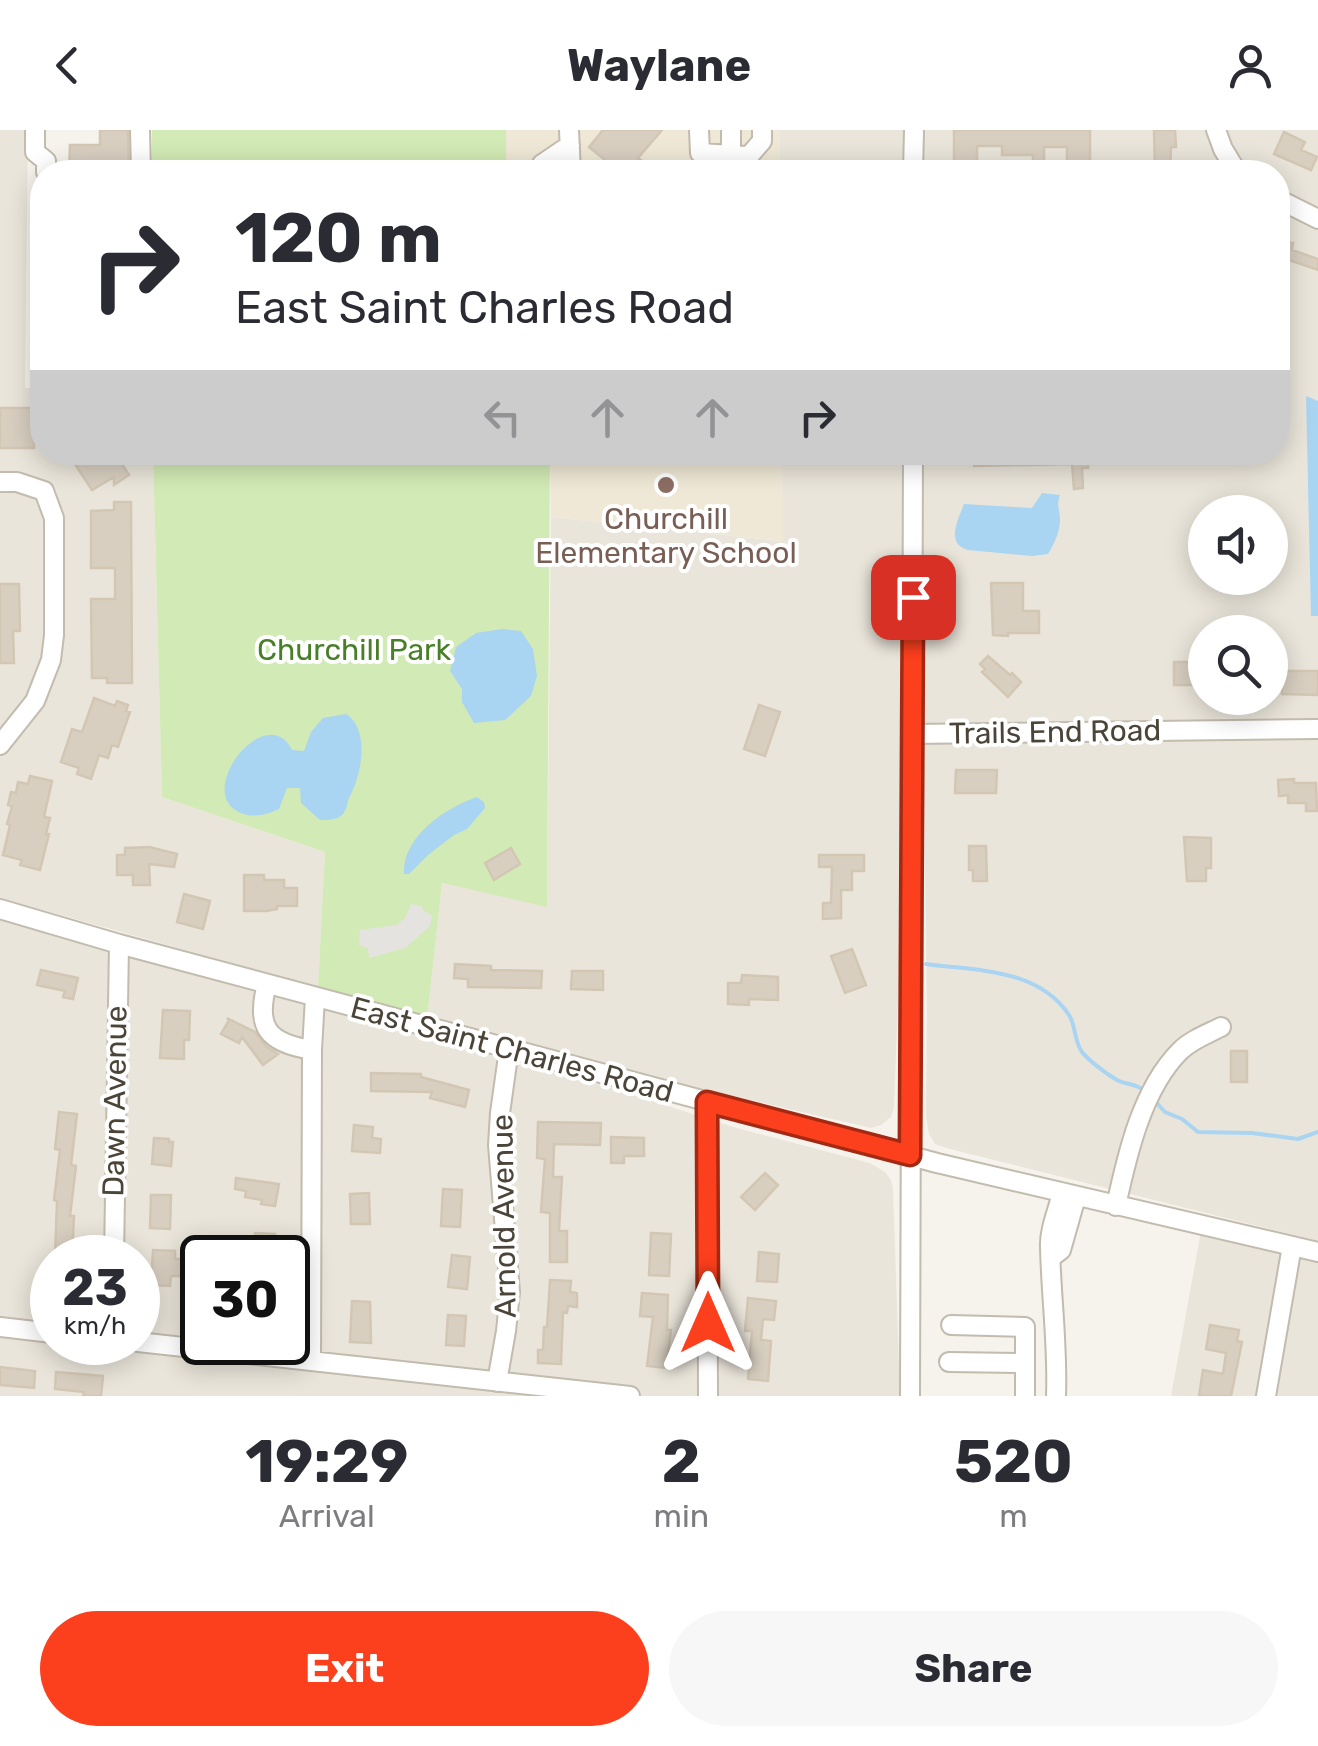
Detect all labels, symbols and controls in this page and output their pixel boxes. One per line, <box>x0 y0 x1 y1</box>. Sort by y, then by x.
icon: back <box>40 38 95 93</box>
icon: person <box>1223 38 1278 93</box>
text: Waylane <box>567 39 751 92</box>
text: 120 m <box>235 197 442 280</box>
icon: right <box>70 200 200 330</box>
text: East Saint Charles Road <box>235 281 734 334</box>
icon: left <box>475 390 530 445</box>
icon: ahead <box>580 390 635 445</box>
icon: ahead <box>685 390 740 445</box>
icon: right <box>790 390 845 445</box>
marker: Churchill Elementary School <box>655 474 677 496</box>
map controls <box>1188 495 1288 715</box>
button: sound <box>1188 495 1288 595</box>
place label: Churchill Elementary School <box>535 501 797 571</box>
pin <box>871 555 956 640</box>
icon: arrive <box>886 570 941 625</box>
button: search <box>1188 615 1288 715</box>
park label: Churchill Park <box>257 632 451 668</box>
street label: Trails End Road <box>948 712 1162 752</box>
street label: East Saint Charles Road <box>347 990 677 1110</box>
street label: Dawn Avenue <box>95 1005 135 1197</box>
street label: Arnold Avenue <box>484 1114 524 1318</box>
speed limit sign: 30 <box>180 1235 310 1365</box>
text: 23 <box>62 1258 128 1318</box>
position arrow <box>656 1271 760 1375</box>
text: km/h <box>64 1311 126 1340</box>
text: 19:29 <box>245 1426 408 1497</box>
text: 2 <box>662 1426 701 1497</box>
text: 520 <box>954 1426 1073 1497</box>
text: Arrival <box>279 1497 375 1535</box>
text: min <box>654 1497 709 1535</box>
text: m <box>999 1497 1028 1535</box>
button: Exit <box>40 1611 649 1726</box>
button: Share <box>669 1611 1278 1726</box>

